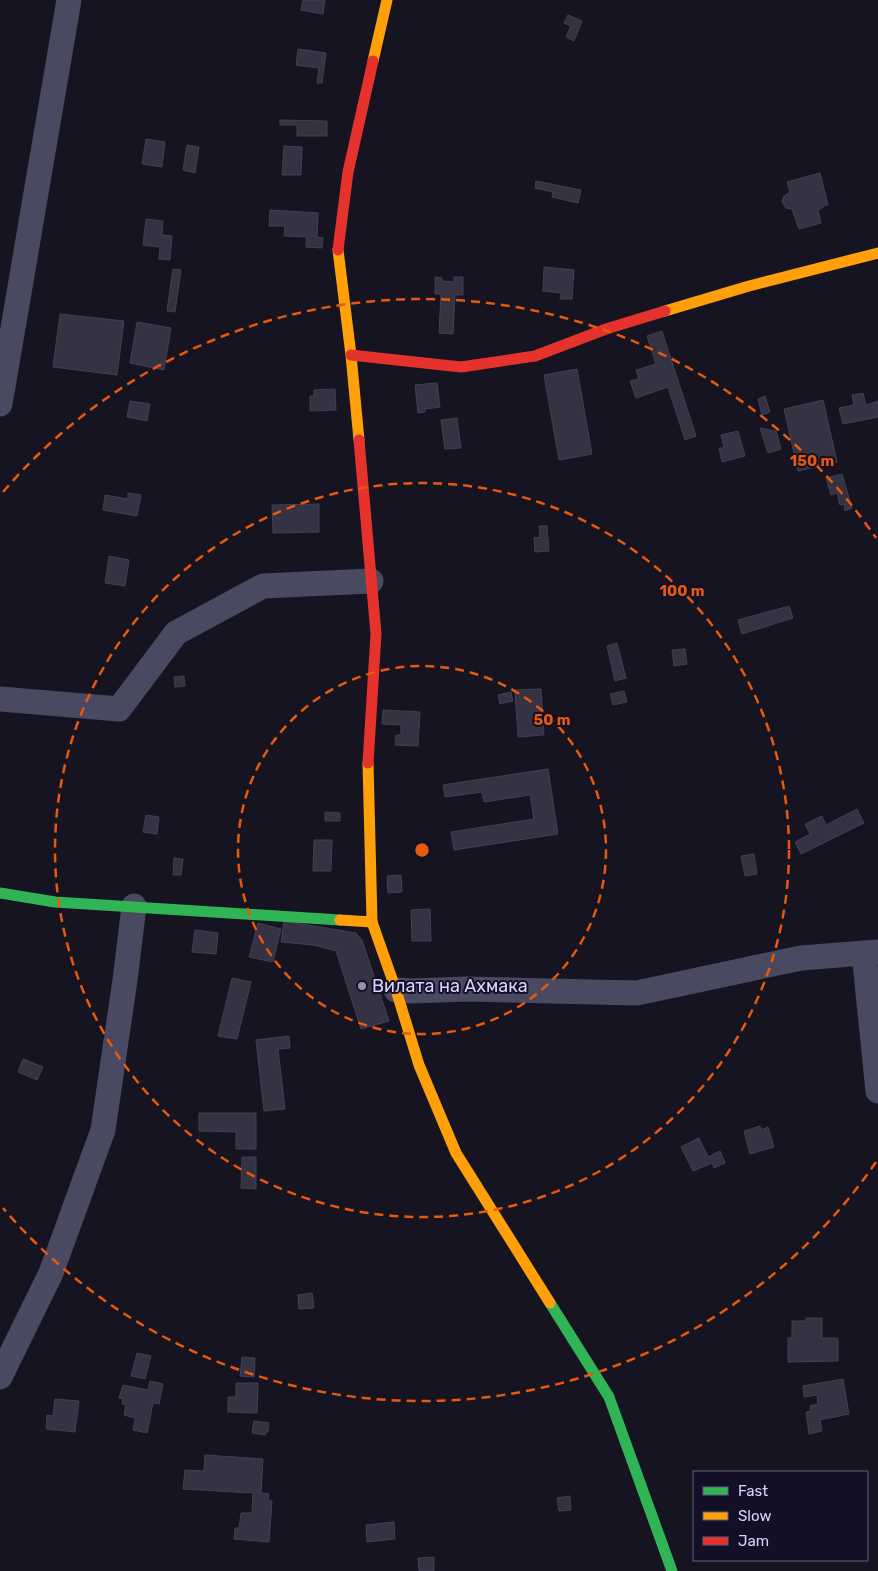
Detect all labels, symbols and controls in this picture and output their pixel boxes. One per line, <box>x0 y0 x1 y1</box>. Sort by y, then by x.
text: 150 m <box>790 452 834 470</box>
text: 100 m <box>660 582 704 600</box>
text: 50 m <box>534 711 570 729</box>
centre of rings <box>413 841 431 859</box>
place label: Вилата на Ахмака <box>372 975 528 997</box>
marker: Вилата на Ахмака <box>356 980 368 992</box>
legend <box>693 1471 868 1561</box>
text: Fast <box>738 1482 768 1500</box>
text: Slow <box>738 1507 771 1525</box>
text: Jam <box>738 1532 769 1550</box>

